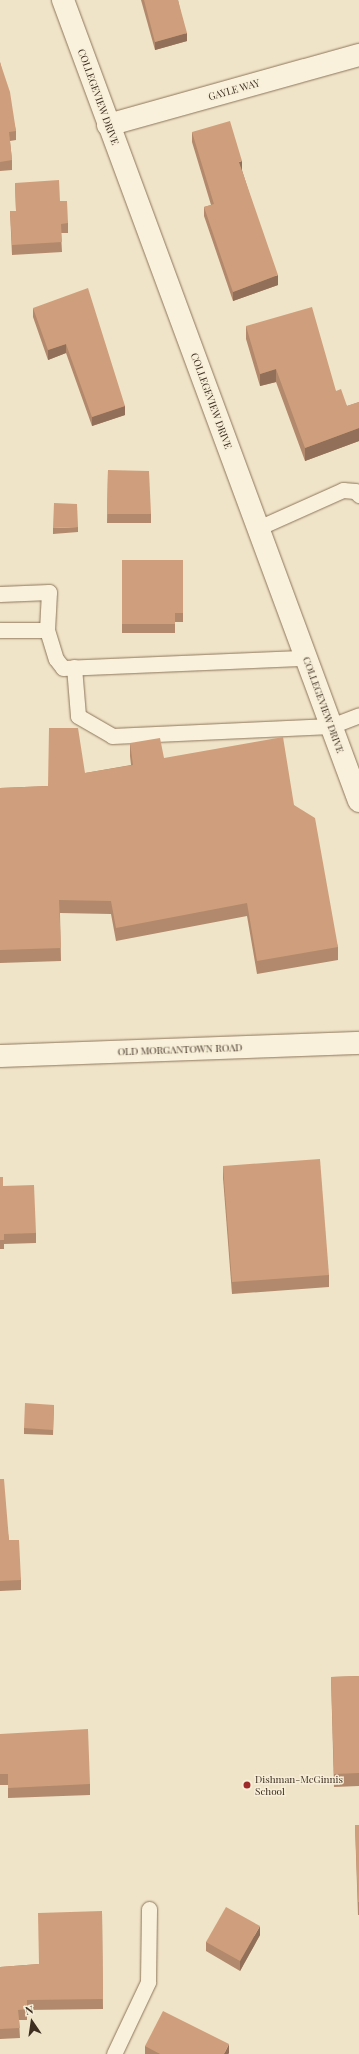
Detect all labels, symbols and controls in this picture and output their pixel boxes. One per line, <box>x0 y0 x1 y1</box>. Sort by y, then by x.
street label: COLLEGEVIEW DRIVE <box>75 47 121 147</box>
street label: GAYLE WAY <box>207 77 261 103</box>
street label: COLLEGEVIEW DRIVE <box>188 351 234 451</box>
street label: COLLEGEVIEW DRIVE <box>300 655 346 755</box>
street label: OLD MORGANTOWN ROAD <box>117 1042 243 1058</box>
place label: Dishman-McGinnis School <box>255 1773 343 1796</box>
marker: Dishman-McGinnis School <box>242 1780 252 1790</box>
north arrow <box>12 2002 52 2042</box>
text: N <box>24 2002 35 2018</box>

